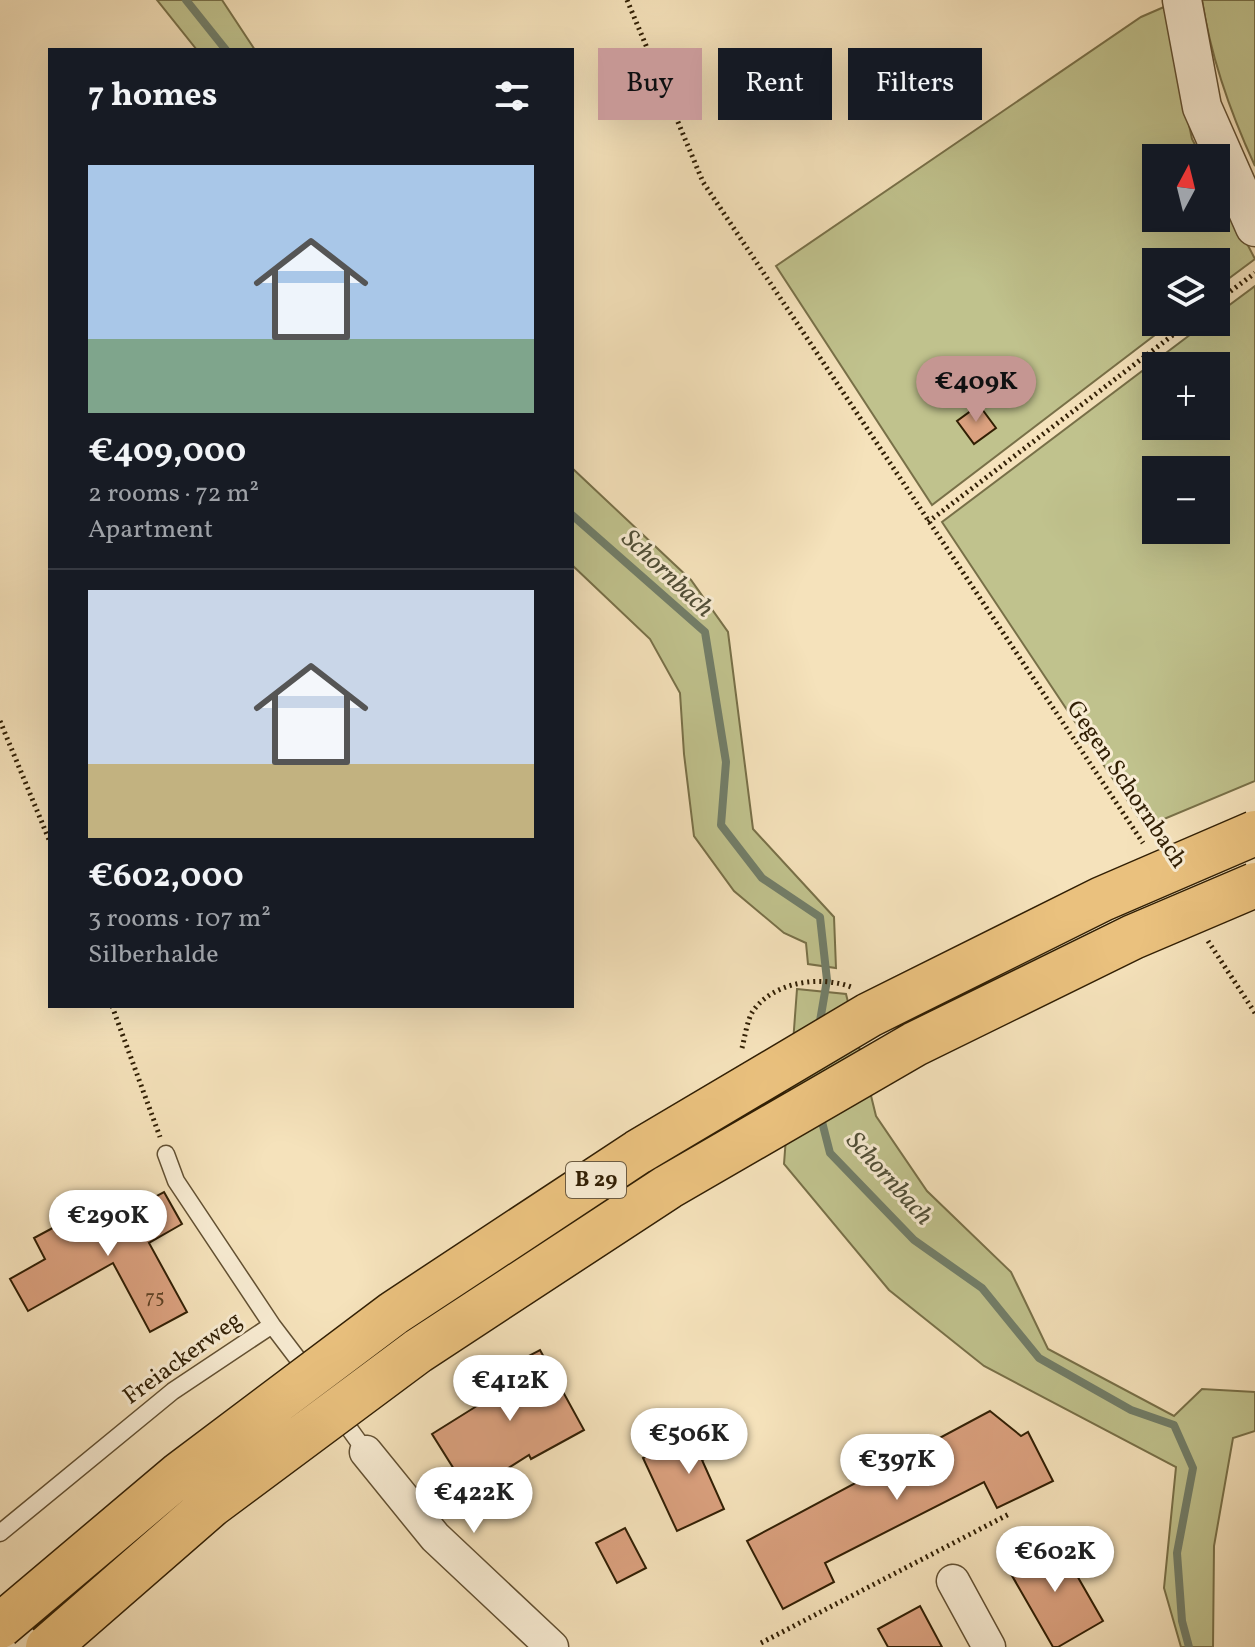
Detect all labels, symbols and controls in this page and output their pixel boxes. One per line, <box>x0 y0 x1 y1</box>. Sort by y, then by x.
chip: Buy <box>598 48 702 120</box>
chip: Rent <box>718 48 832 120</box>
chip: Filters <box>848 48 982 120</box>
text: 7 homes <box>88 73 217 120</box>
icon: filters <box>490 74 534 118</box>
north arrow <box>1142 144 1230 232</box>
map controls <box>1142 144 1230 544</box>
icon: home <box>239 217 383 361</box>
button: layers <box>1142 248 1230 336</box>
button: + <box>1142 352 1230 440</box>
pin: €409K <box>920 356 1032 424</box>
text: €409K <box>934 364 1018 400</box>
text: €409,000 <box>88 429 246 476</box>
button: − <box>1142 456 1230 544</box>
text: 2 rooms · 72 m² <box>88 476 259 512</box>
text: Apartment <box>88 512 213 548</box>
water label: Schornbach <box>613 522 721 626</box>
icon: home <box>239 642 383 786</box>
street label: Gegen Schornbach <box>1057 694 1195 876</box>
text: €602,000 <box>88 854 244 901</box>
text: 3 rooms · 107 m² <box>88 901 271 937</box>
text: Silberhalde <box>88 937 219 973</box>
water label: Schornbach <box>837 1124 941 1234</box>
road number: B 29 <box>566 1162 626 1198</box>
pin: €290K <box>52 1190 164 1258</box>
text: €290K <box>67 1198 149 1234</box>
house number: 75 <box>145 1284 165 1312</box>
street label: Freiackerweg <box>117 1304 249 1414</box>
pin: €412K <box>454 1355 566 1423</box>
text: €412K <box>471 1363 549 1399</box>
pin: €506K <box>633 1408 745 1476</box>
text: €506K <box>649 1416 729 1452</box>
pin: €397K <box>841 1434 953 1502</box>
text: €397K <box>858 1442 936 1478</box>
pin: €422K <box>418 1467 530 1535</box>
text: €422K <box>434 1475 514 1511</box>
pin: €602K <box>999 1526 1111 1594</box>
text: €602K <box>1014 1534 1096 1570</box>

